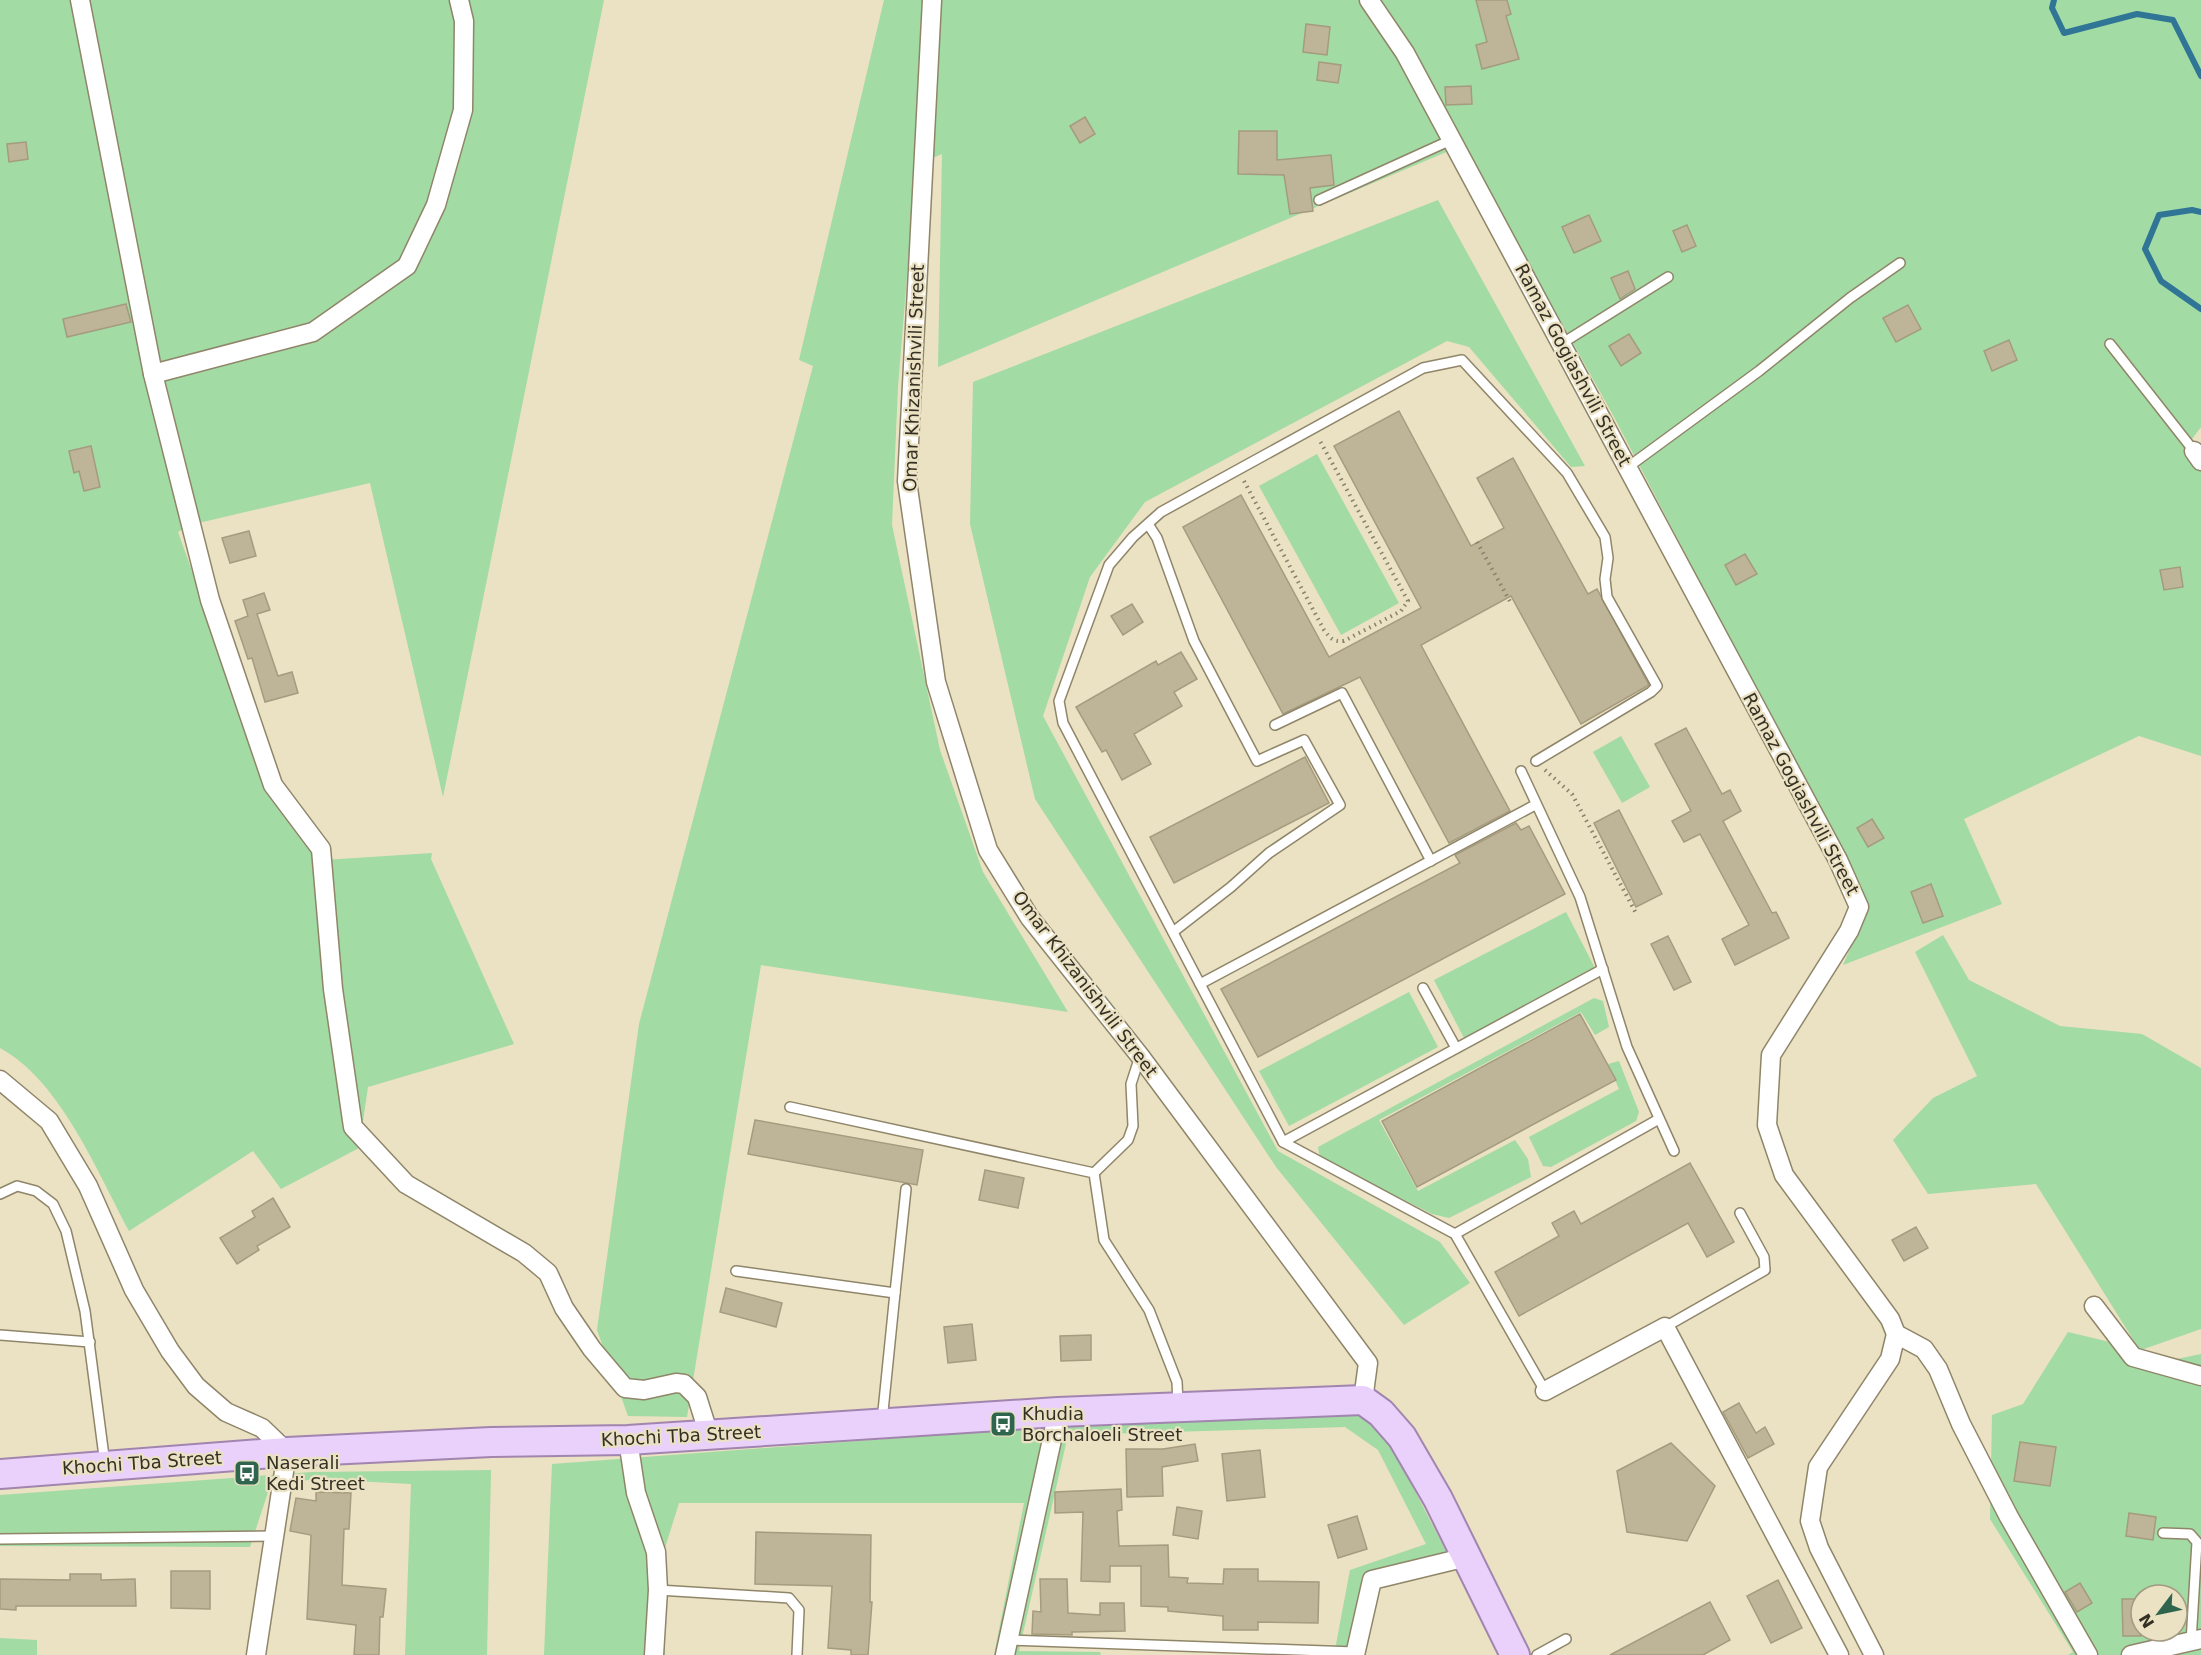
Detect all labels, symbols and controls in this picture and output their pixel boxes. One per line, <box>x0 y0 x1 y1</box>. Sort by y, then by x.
street label: Ramaz Gogiashvili Street <box>1511 260 1636 470</box>
street label: Omar Khizanishvili Street <box>899 264 928 492</box>
street label: Ramaz Gogiashvili Street <box>1739 689 1864 899</box>
street label: Omar Khizanishvili Street <box>1008 886 1162 1081</box>
place label: Khudia Borchaloeli Street <box>1022 1403 1182 1445</box>
bus stop icon: Khudia Borchaloeli Street <box>988 1409 1018 1439</box>
street label: Khochi Tba Street <box>600 1421 761 1450</box>
street label: Khochi Tba Street <box>61 1446 223 1479</box>
place label: Naserali Kedi Street <box>266 1452 365 1494</box>
bus stop icon: Naserali Kedi Street <box>232 1458 262 1488</box>
north arrow <box>2129 1583 2189 1643</box>
text: N <box>2135 1610 2158 1631</box>

